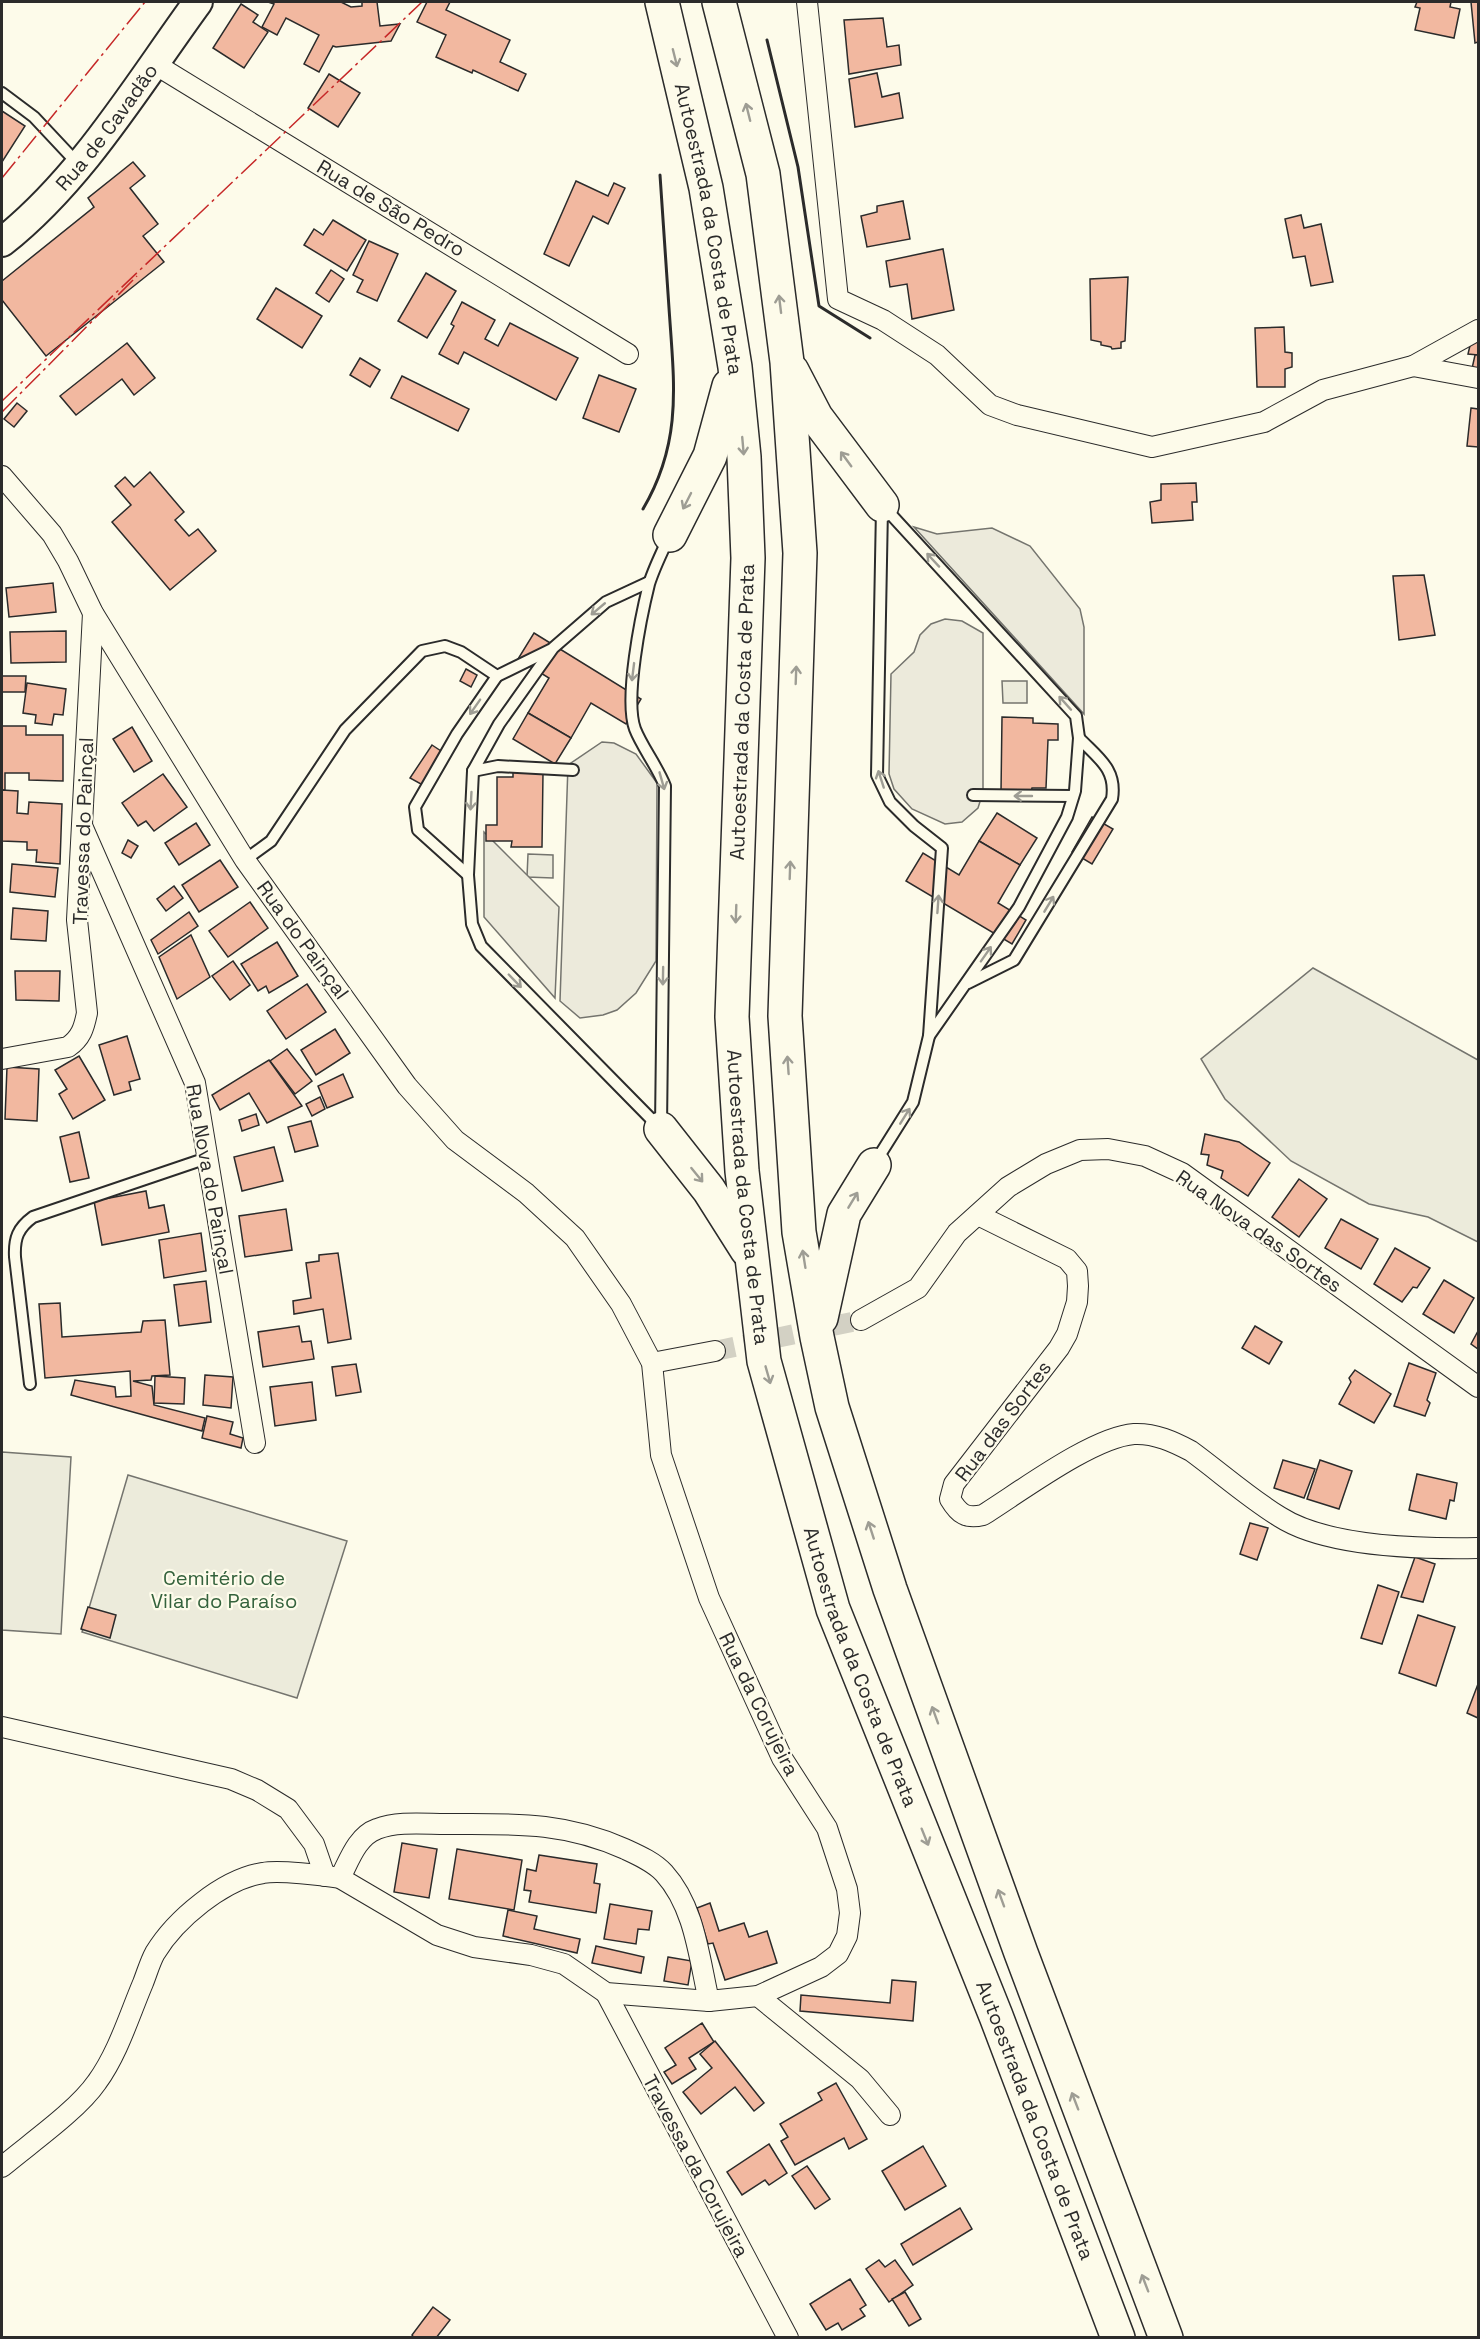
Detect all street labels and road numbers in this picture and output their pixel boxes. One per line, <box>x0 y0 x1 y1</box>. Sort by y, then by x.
street label: Rua de Cavadão <box>50 58 164 196</box>
street label: Autoestrada da Costa de Prata <box>669 80 749 376</box>
street label: Rua de São Pedro <box>312 154 470 262</box>
street label: Autoestrada da Costa de Prata <box>724 563 760 861</box>
street label: Travessa do Painçal <box>67 737 99 925</box>
street label: Rua do Painçal <box>251 875 355 1005</box>
street label: Autoestrada da Costa de Prata <box>721 1048 775 1346</box>
street label: Rua Nova do Painçal <box>180 1082 240 1276</box>
street label: Rua Nova das Sortes <box>1171 1164 1347 1298</box>
street label: Rua das Sortes <box>949 1355 1057 1487</box>
street label: Autoestrada da Costa de Prata <box>798 1524 924 1811</box>
street label: Rua da Corujeira <box>713 1628 805 1780</box>
street label: Autoestrada da Costa de Prata <box>970 1977 1100 2263</box>
street label: Travessa da Corujeira <box>637 2070 755 2262</box>

